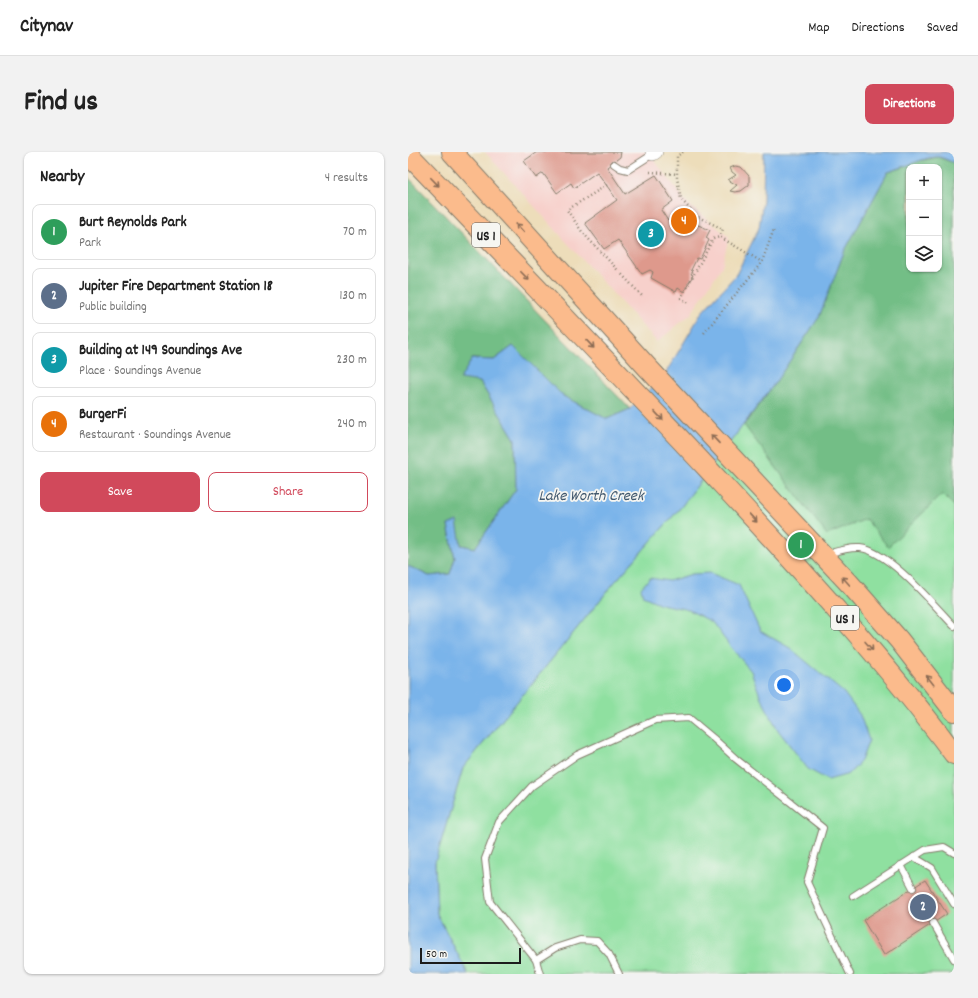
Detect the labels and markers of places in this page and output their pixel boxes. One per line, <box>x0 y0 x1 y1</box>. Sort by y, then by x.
pin: 4 <box>671 206 697 236</box>
pin: 3 <box>638 219 664 249</box>
pin: 1 <box>788 530 814 560</box>
pin: 2 <box>910 892 936 922</box>

